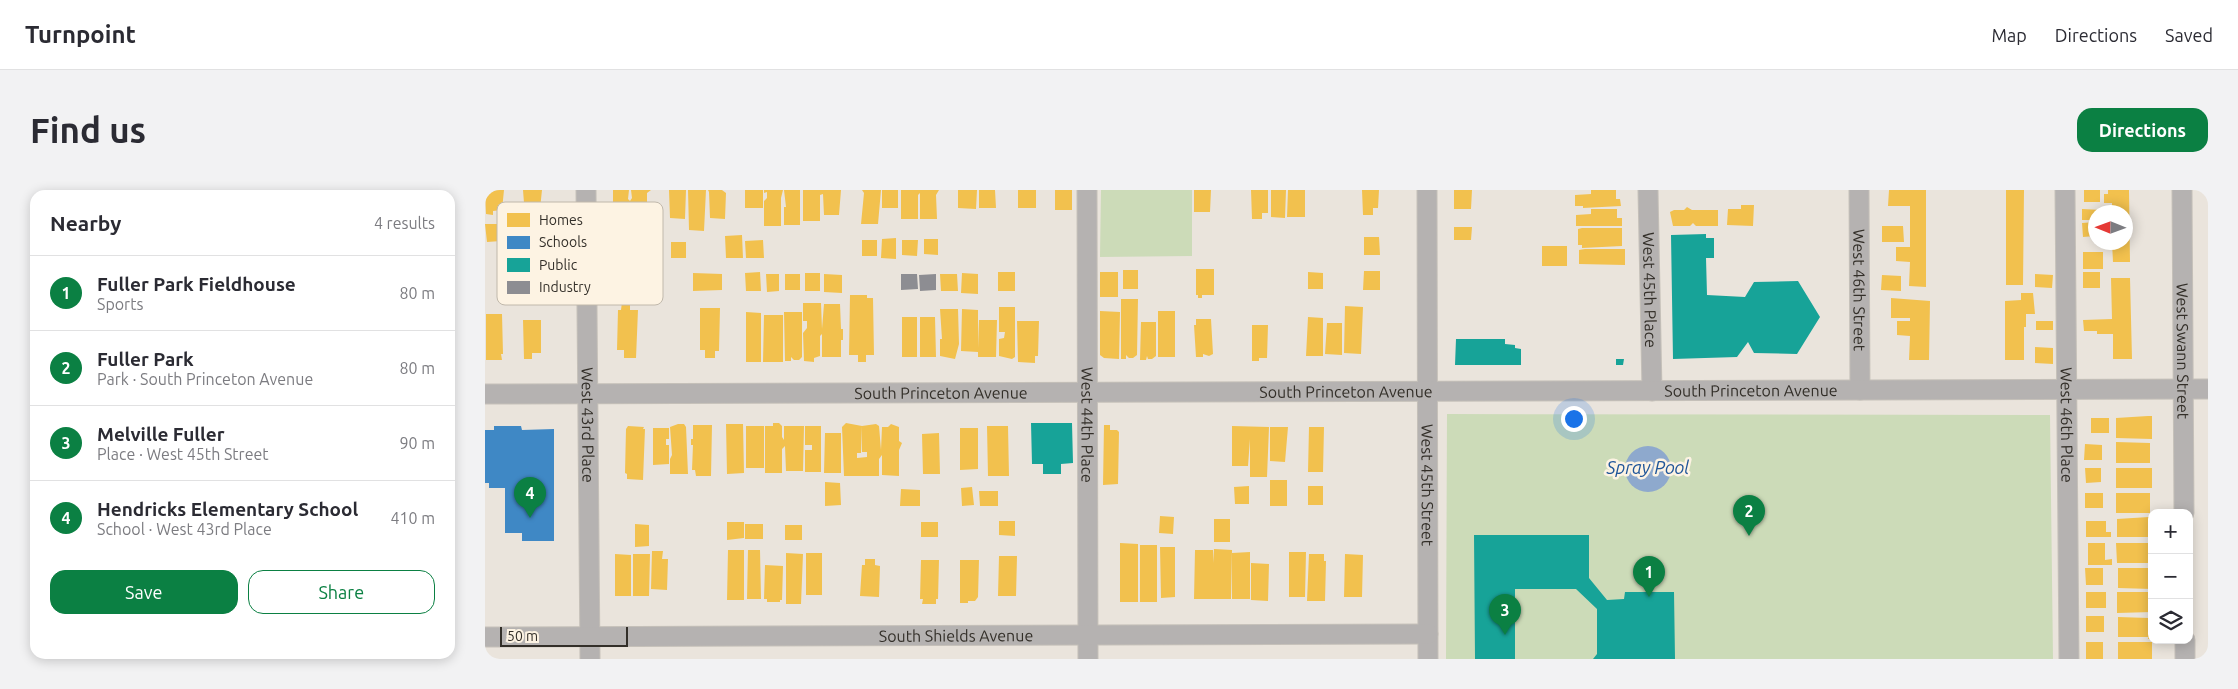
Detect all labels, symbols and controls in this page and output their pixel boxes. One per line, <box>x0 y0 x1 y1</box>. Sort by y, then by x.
text: Turnpoint <box>25 21 136 48</box>
text: Map <box>1991 25 2027 45</box>
text: Directions <box>2055 25 2137 45</box>
text: Saved <box>2165 25 2213 45</box>
button: Directions <box>2077 108 2208 152</box>
text: Find us <box>30 110 146 150</box>
legend <box>497 202 663 305</box>
north arrow <box>2088 205 2133 250</box>
text: Nearby <box>50 211 121 235</box>
text: Homes <box>539 212 583 228</box>
text: 4 results <box>374 214 435 232</box>
street label: West 46th Street <box>1850 229 1869 352</box>
street label: West 45th Place <box>1640 232 1660 348</box>
text: Schools <box>539 234 587 250</box>
text: Public <box>539 257 578 273</box>
text: Fuller Park Fieldhouse <box>97 273 296 295</box>
text: Industry <box>539 279 591 295</box>
street label: West Swann Street <box>2174 283 2192 420</box>
text: 1 <box>61 284 71 302</box>
text: 80 m <box>399 284 435 302</box>
text: Sports <box>97 295 143 313</box>
text: Fuller Park <box>97 348 194 370</box>
text: 2 <box>61 359 71 377</box>
text: 80 m <box>399 359 435 377</box>
street label: West 43rd Place <box>579 367 597 483</box>
street label: West 44th Place <box>1078 367 1097 483</box>
street label: West 46th Place <box>2058 367 2076 483</box>
text: Park · South Princeton Avenue <box>97 370 313 388</box>
street label: South Princeton Avenue <box>1664 381 1838 400</box>
street label: South Princeton Avenue <box>1259 382 1433 401</box>
street label: South Princeton Avenue <box>854 383 1028 402</box>
your location <box>1561 406 1587 432</box>
text: Melville Fuller <box>97 423 225 445</box>
street label: West 45th Street <box>1418 424 1437 547</box>
text: 3 <box>61 434 71 452</box>
text: 90 m <box>399 434 435 452</box>
text: Place · West 45th Street <box>97 445 269 463</box>
water label: Spray Pool <box>1606 457 1689 477</box>
pin: 4 <box>514 477 546 518</box>
pin: 2 <box>1733 495 1765 536</box>
text: Hendricks Elementary School <box>97 498 358 520</box>
text: 4 <box>61 509 71 527</box>
text: 410 m <box>390 509 435 527</box>
map controls <box>2148 509 2193 644</box>
button: + <box>2148 509 2193 554</box>
text: School · West 43rd Place <box>97 520 272 538</box>
button: − <box>2148 554 2193 599</box>
pin: 1 <box>1633 556 1665 597</box>
button: Save <box>50 570 238 614</box>
button: Share <box>248 570 435 614</box>
pin: 3 <box>1489 594 1521 635</box>
button: layers <box>2148 599 2193 644</box>
scale bar <box>500 624 627 647</box>
street label: South Shields Avenue <box>879 626 1033 645</box>
text: 50 m <box>507 628 538 644</box>

